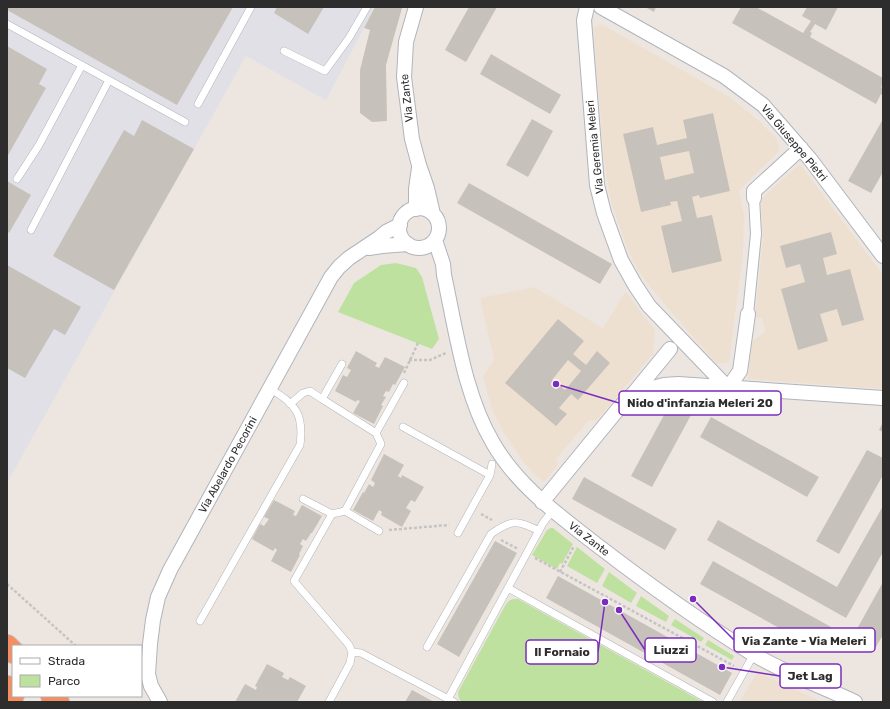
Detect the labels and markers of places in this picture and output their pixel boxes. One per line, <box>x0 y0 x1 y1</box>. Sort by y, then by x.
callout: Nido d'infanzia Meleri 20 <box>619 391 781 415</box>
callout: Via Zante - Via Meleri <box>734 628 875 652</box>
callout: Liuzzi <box>645 638 696 662</box>
callout: Il Fornaio <box>526 640 598 664</box>
callout: Jet Lag <box>780 664 841 688</box>

